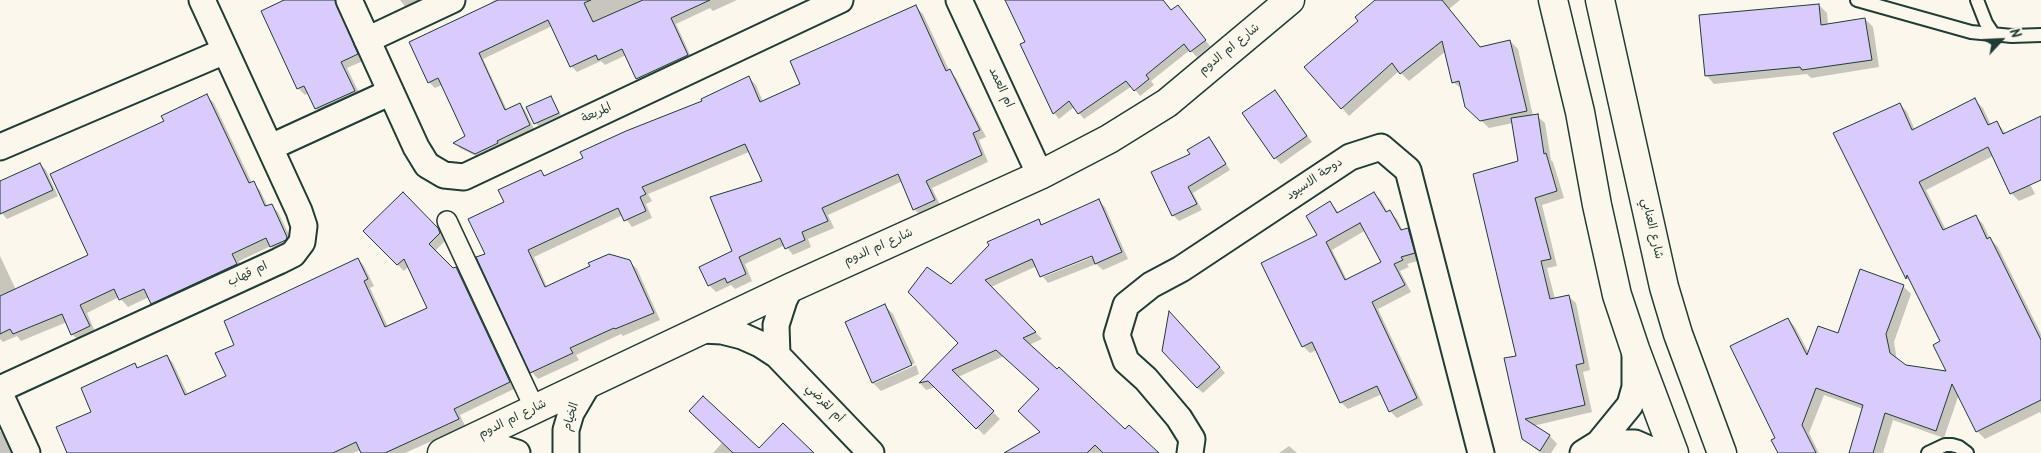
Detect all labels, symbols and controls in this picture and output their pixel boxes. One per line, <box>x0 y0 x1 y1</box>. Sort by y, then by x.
north arrow <box>1976 15 2026 65</box>
street label: شارع ام الدوم <box>1197 21 1263 79</box>
text: N <box>2003 25 2026 42</box>
street label: ام العمد <box>984 66 1016 110</box>
street label: المربعة <box>580 101 614 127</box>
street label: دوحة الاسيود <box>1284 156 1346 204</box>
street label: شارع العنابي <box>1637 197 1665 261</box>
street label: شارع ام الدوم <box>842 226 916 270</box>
street label: ام قهاب <box>226 260 270 290</box>
street label: أم لقرضي <box>802 382 846 426</box>
street label: شارع ام الدوم <box>477 397 549 443</box>
street label: الخيام <box>561 401 583 433</box>

